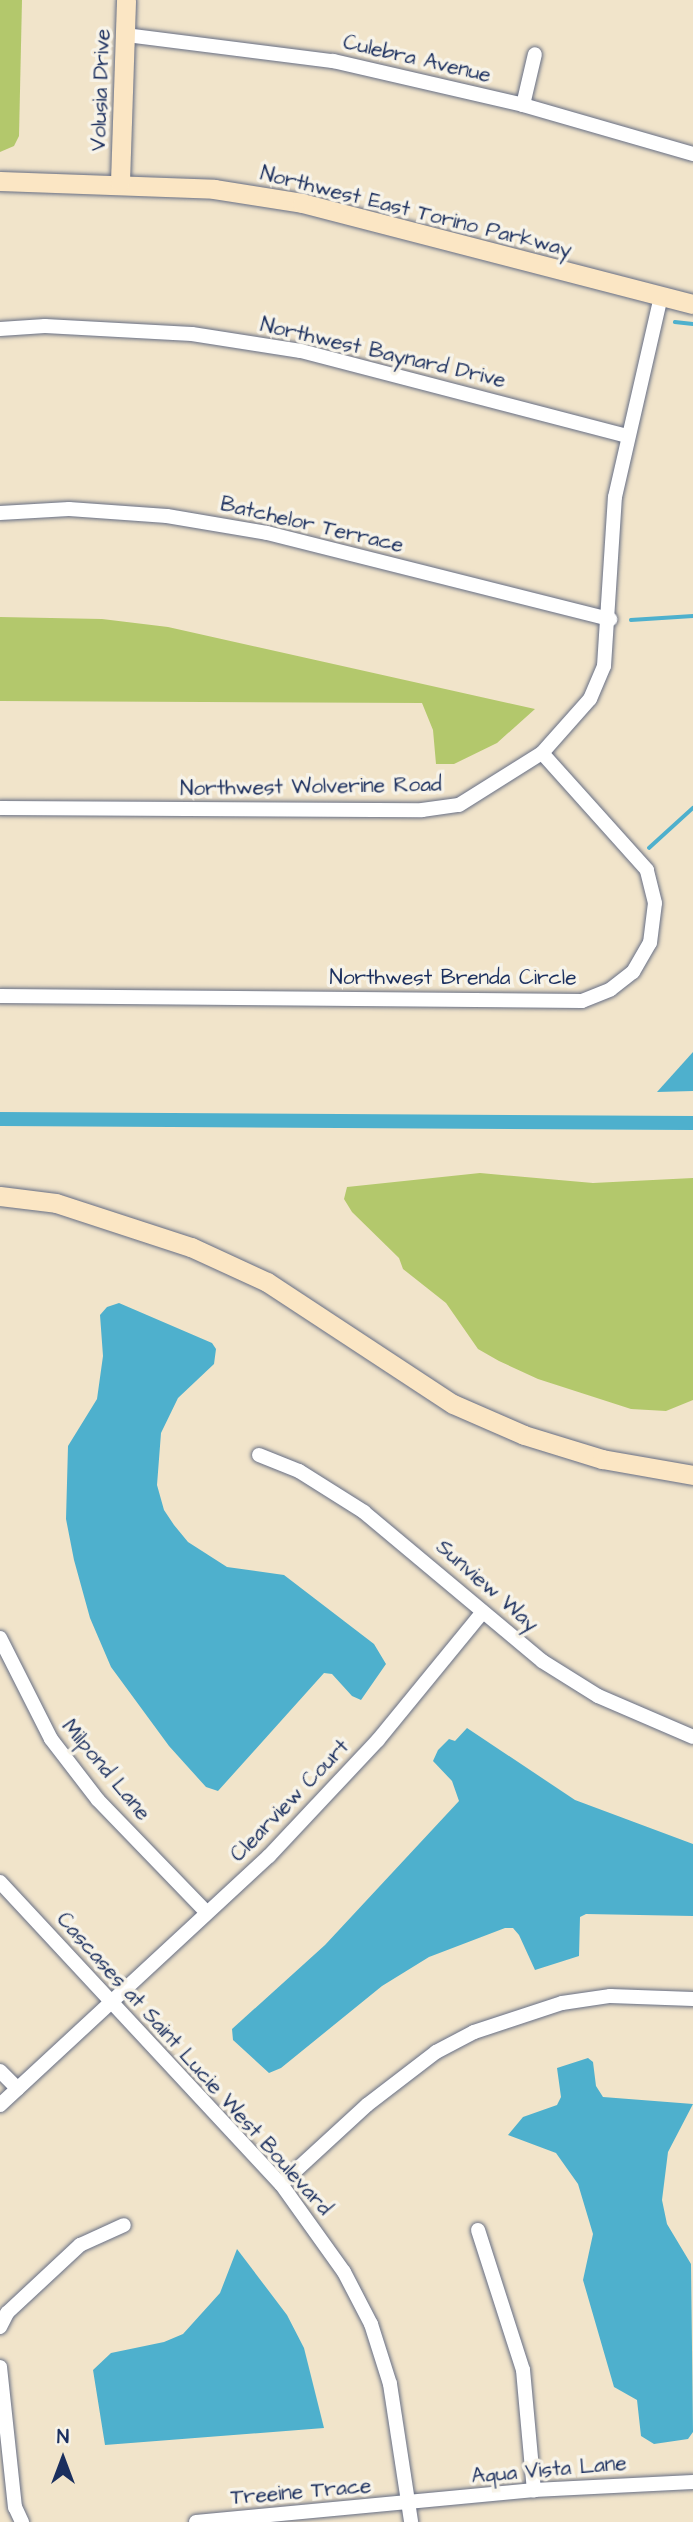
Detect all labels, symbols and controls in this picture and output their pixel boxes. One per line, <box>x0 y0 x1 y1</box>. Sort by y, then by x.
street label: Volusia Drive <box>86 28 116 152</box>
street label: Culebra Avenue <box>341 30 493 88</box>
street label: Northwest East Torino Parkway <box>258 161 574 263</box>
street label: Northwest Baynard Drive <box>258 312 508 394</box>
street label: Batchelor Terrace <box>218 492 406 558</box>
street label: Northwest Wolverine Road <box>180 772 442 802</box>
street label: Northwest Brenda Circle <box>329 965 577 991</box>
street label: Sunview Way <box>431 1535 543 1637</box>
street label: Milpond Lane <box>56 1714 156 1826</box>
street label: Clearview Court <box>225 1735 355 1867</box>
street label: Cascases at Saint Lucie West Boulevard <box>51 1907 337 2221</box>
north arrow <box>28 2424 98 2494</box>
text: N <box>57 2424 69 2451</box>
street label: Aqua Vista Lane <box>470 2451 628 2489</box>
street label: Treeine Trace <box>230 2473 372 2511</box>

